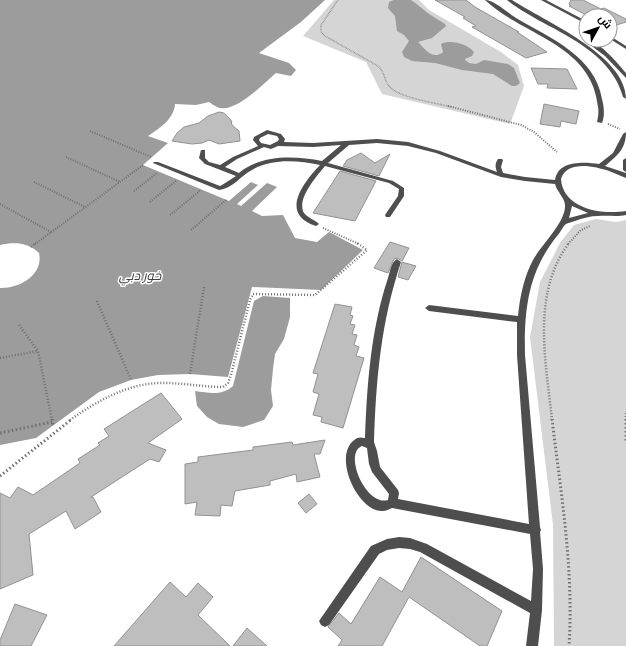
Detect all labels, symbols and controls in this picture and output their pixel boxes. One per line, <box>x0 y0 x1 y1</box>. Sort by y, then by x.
north arrow <box>578 8 618 48</box>
text: ش <box>596 12 615 31</box>
water label: خور دبي <box>119 268 162 286</box>

